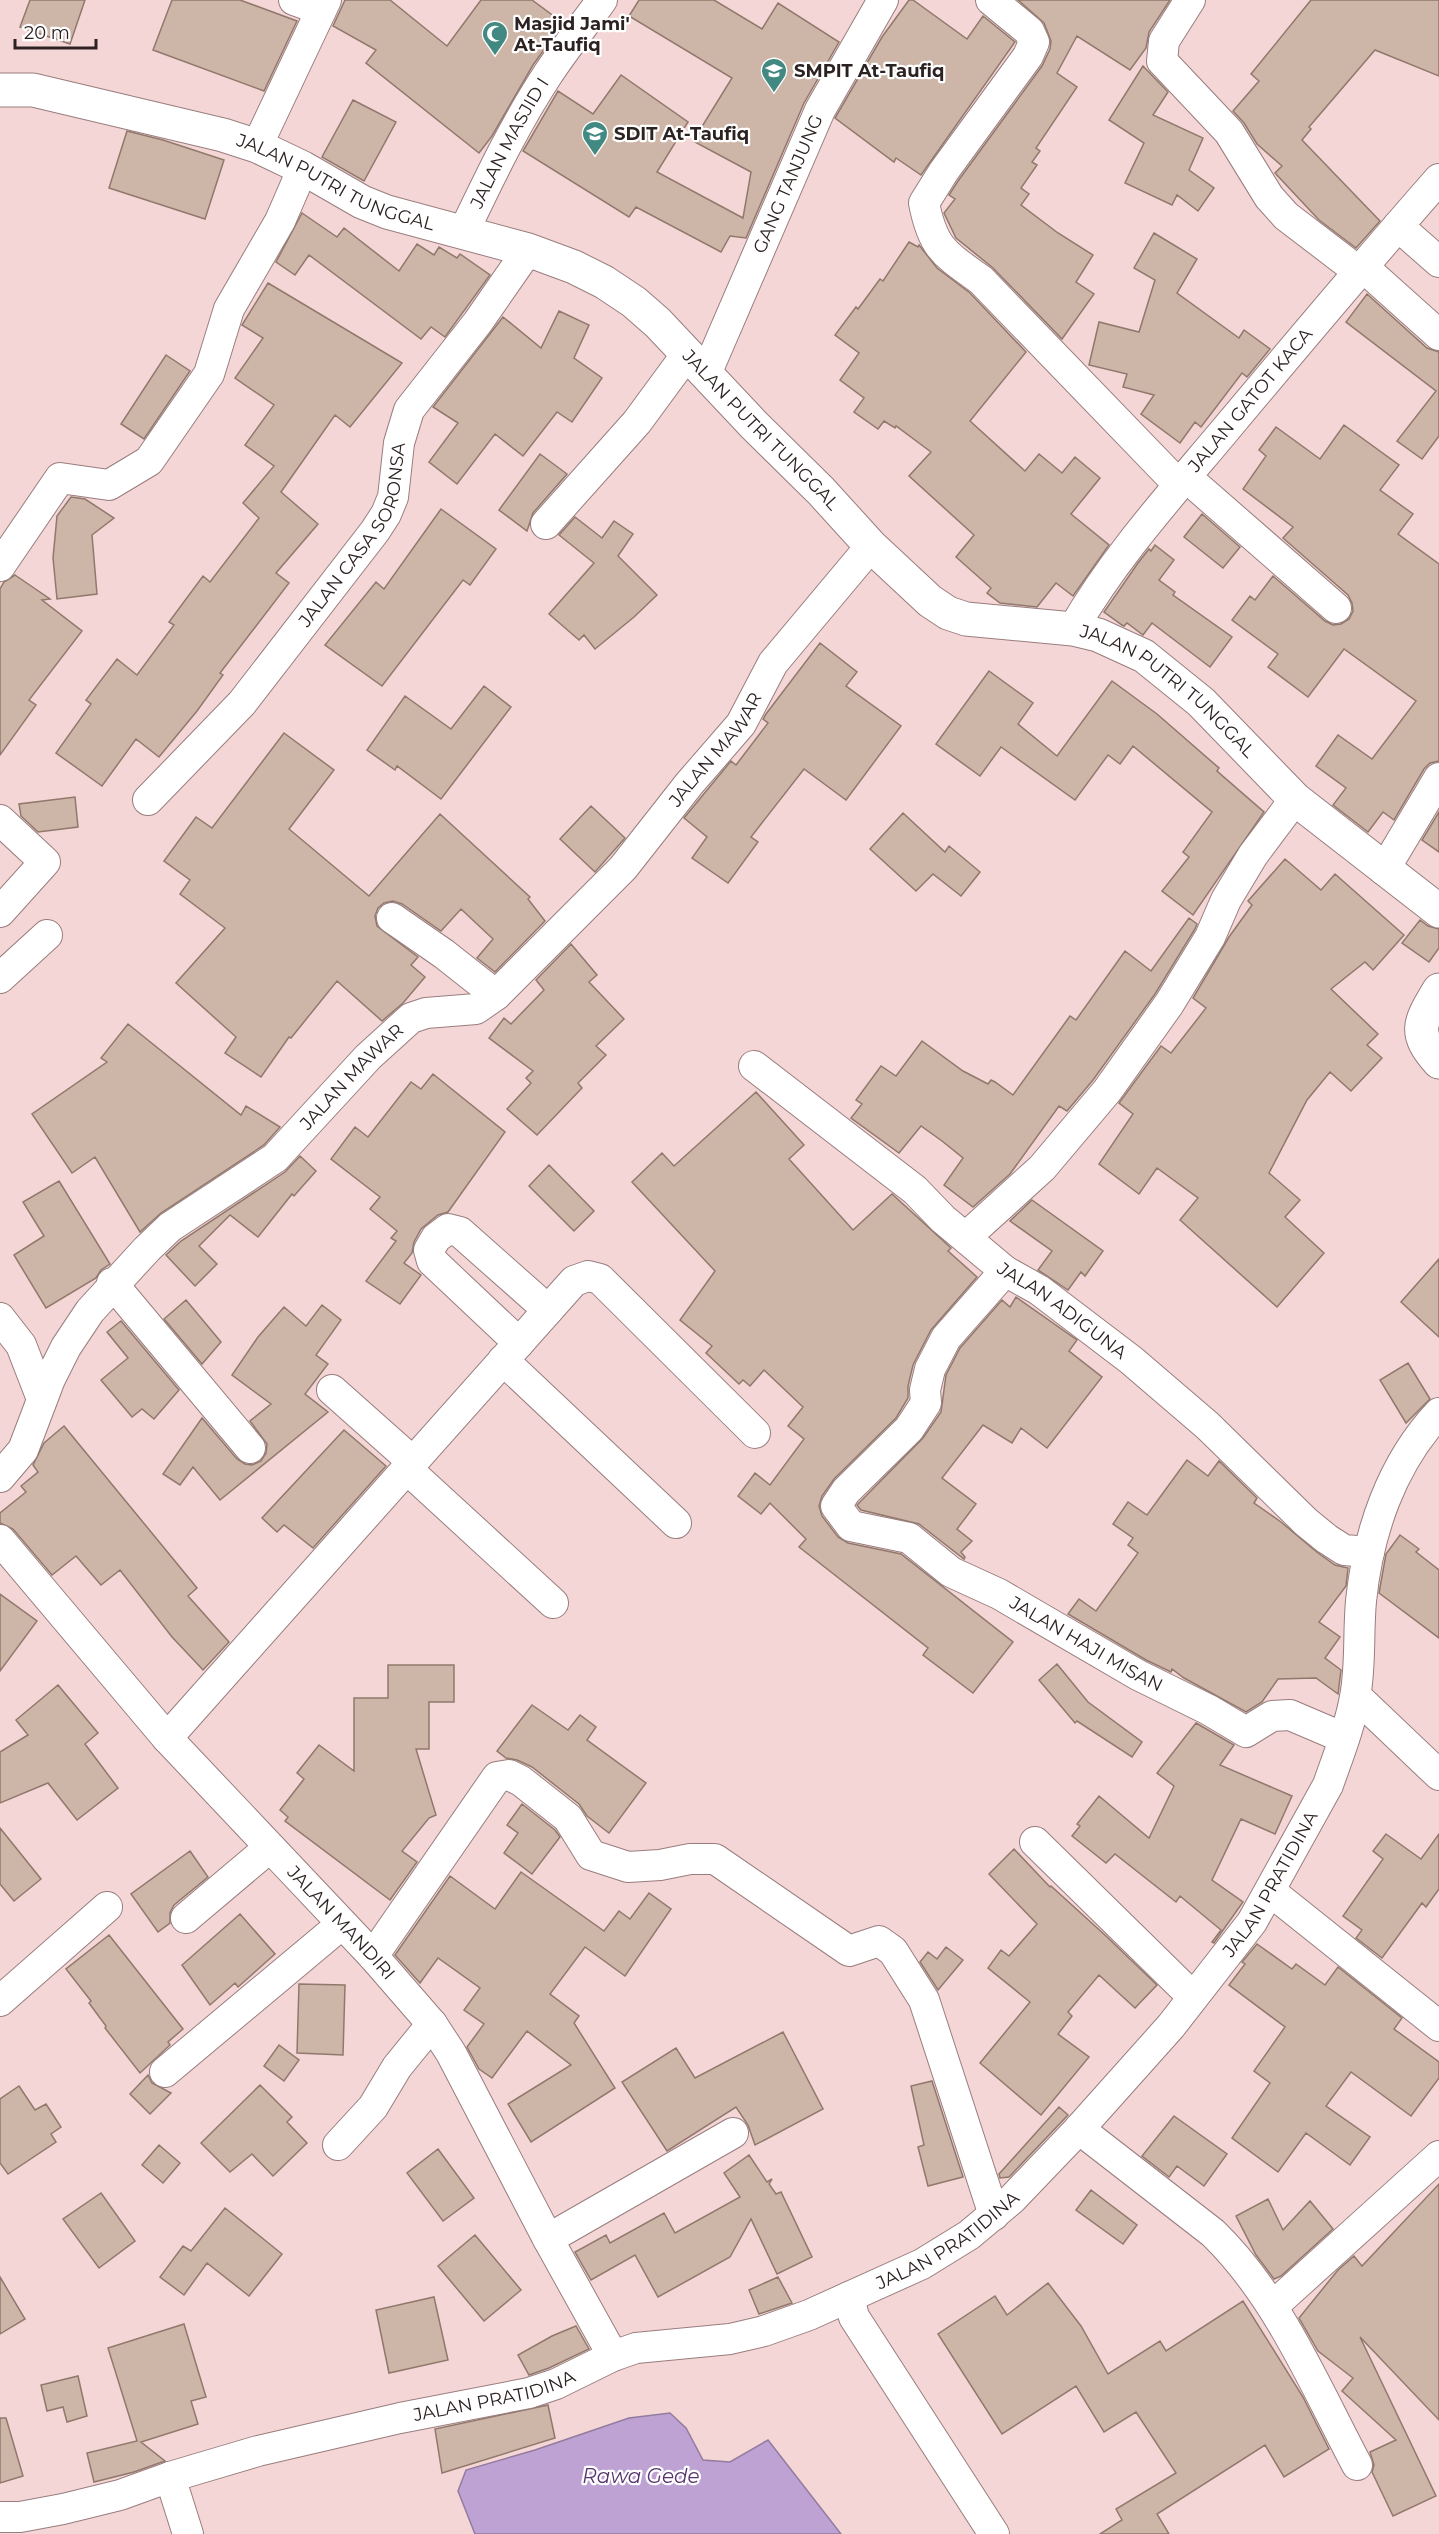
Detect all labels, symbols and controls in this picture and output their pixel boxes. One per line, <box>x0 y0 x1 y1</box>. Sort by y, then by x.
scale bar <box>15 12 96 50</box>
place label: Masjid Jami' At-Taufiq <box>513 13 630 56</box>
mosque icon: Masjid Jami' At-Taufiq <box>480 19 510 57</box>
text: 20 m <box>24 22 70 44</box>
school or university icon: SMPIT At-Taufiq <box>759 56 789 94</box>
place label: SMPIT At-Taufiq <box>794 60 944 82</box>
street label: JALAN MASJID I <box>465 74 554 213</box>
street label: GANG TANJUNG <box>748 111 828 257</box>
school or university icon: SDIT At-Taufiq <box>580 119 610 157</box>
place label: SDIT At-Taufiq <box>614 123 749 145</box>
street label: JALAN PUTRI TUNGGAL <box>233 129 437 235</box>
street label: JALAN GATOT KACA <box>1183 323 1317 477</box>
street label: JALAN PUTRI TUNGGAL <box>677 344 844 515</box>
street label: JALAN CASA SORONSA <box>293 441 410 632</box>
street label: JALAN PUTRI TUNGGAL <box>1077 620 1260 763</box>
street label: JALAN MAWAR <box>664 689 766 812</box>
street label: JALAN MAWAR <box>295 1019 408 1135</box>
street label: JALAN ADIGUNA <box>992 1257 1131 1364</box>
street label: JALAN HAJI MISAN <box>1005 1591 1166 1696</box>
street label: JALAN PRATIDINA <box>1217 1807 1322 1962</box>
street label: JALAN MANDIRI <box>282 1861 400 1984</box>
street label: JALAN PRATIDINA <box>872 2187 1024 2295</box>
street label: JALAN PRATIDINA <box>410 2365 579 2426</box>
water label: Rawa Gede <box>582 2464 700 2488</box>

